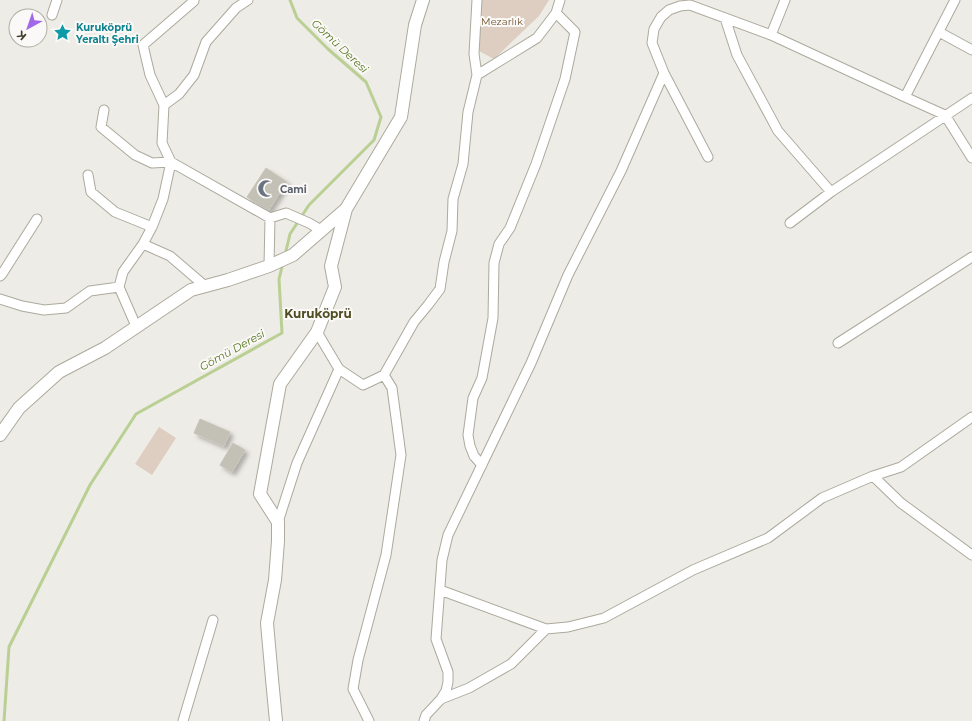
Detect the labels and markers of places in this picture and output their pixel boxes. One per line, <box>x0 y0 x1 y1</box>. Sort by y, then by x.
place label: Kuruköprü Yeraltı Şehri <box>75 21 139 46</box>
place icon: Kuruköprü Yeraltı Şehri <box>53 23 73 43</box>
mosque icon: Cami <box>257 179 277 199</box>
place label: Cami <box>280 183 307 196</box>

